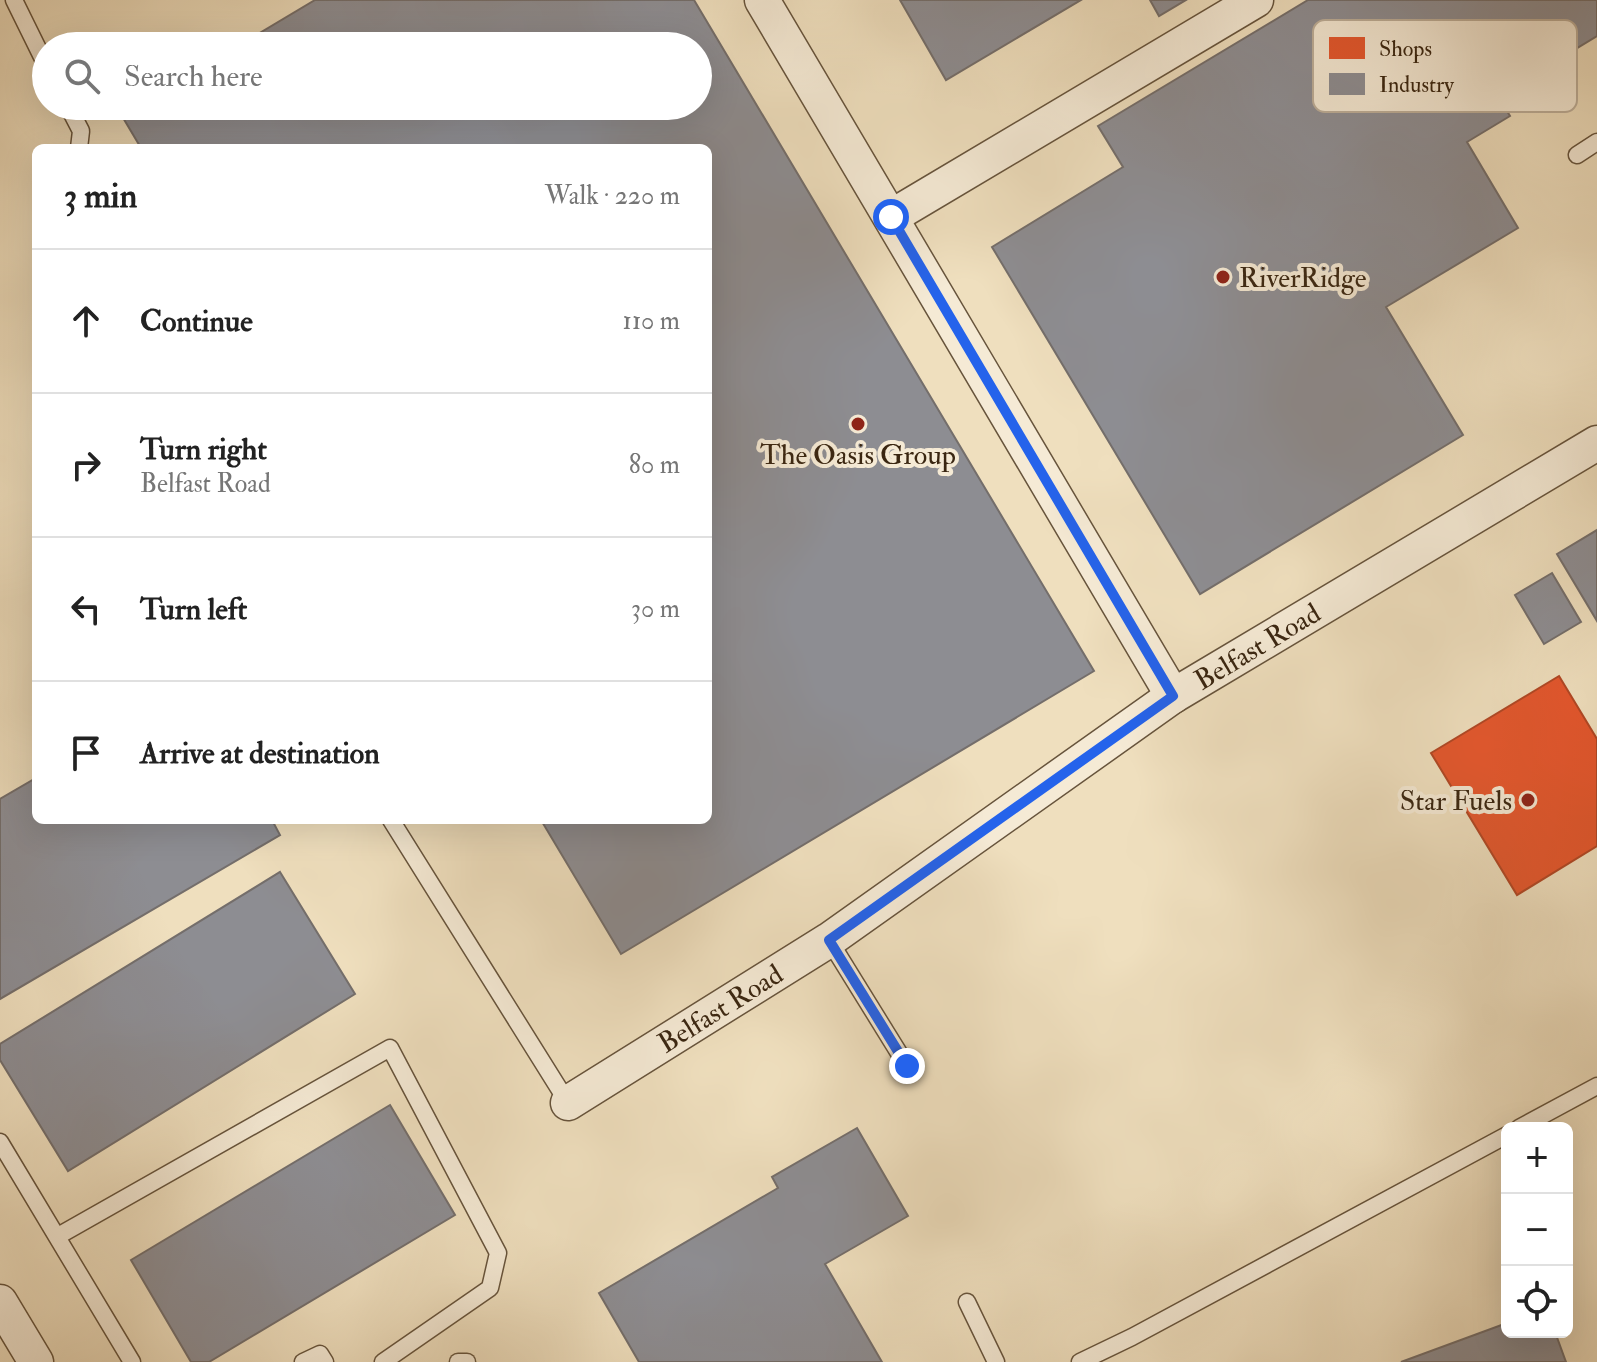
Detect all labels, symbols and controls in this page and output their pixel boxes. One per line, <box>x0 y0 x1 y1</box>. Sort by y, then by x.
legend <box>1313 20 1577 112</box>
search box <box>32 32 712 120</box>
text: Shops <box>1379 35 1432 64</box>
icon: search <box>60 54 104 98</box>
text: Search here <box>124 58 263 95</box>
text: Industry <box>1379 71 1454 99</box>
text: 3 min <box>64 175 137 218</box>
text: Walk · 220 m <box>545 180 680 212</box>
route start <box>873 199 909 235</box>
place label: RiverRidge <box>1239 261 1367 296</box>
marker: RiverRidge <box>1214 268 1232 286</box>
icon: ahead <box>64 299 108 343</box>
text: Continue <box>140 303 253 340</box>
text: 110 m <box>623 305 680 337</box>
marker: The Oasis Group <box>849 415 867 433</box>
text: Turn right <box>140 431 267 468</box>
place label: The Oasis Group <box>760 438 956 473</box>
icon: right <box>64 443 108 487</box>
text: 80 m <box>629 449 680 481</box>
text: Belfast Road <box>140 468 271 500</box>
icon: left <box>64 587 108 631</box>
text: Turn left <box>140 591 247 628</box>
text: 30 m <box>631 593 680 625</box>
street label: Belfast Road <box>1188 596 1327 699</box>
icon: arrive <box>64 731 108 775</box>
text: Arrive at destination <box>140 735 380 772</box>
place label: Star Fuels <box>1400 784 1512 819</box>
marker: Star Fuels <box>1519 791 1537 809</box>
street label: Belfast Road <box>652 957 790 1061</box>
route end <box>889 1048 925 1084</box>
map controls <box>1501 1122 1573 1338</box>
button: + <box>1501 1122 1573 1194</box>
button: − <box>1501 1194 1573 1266</box>
button: locate <box>1501 1266 1573 1338</box>

